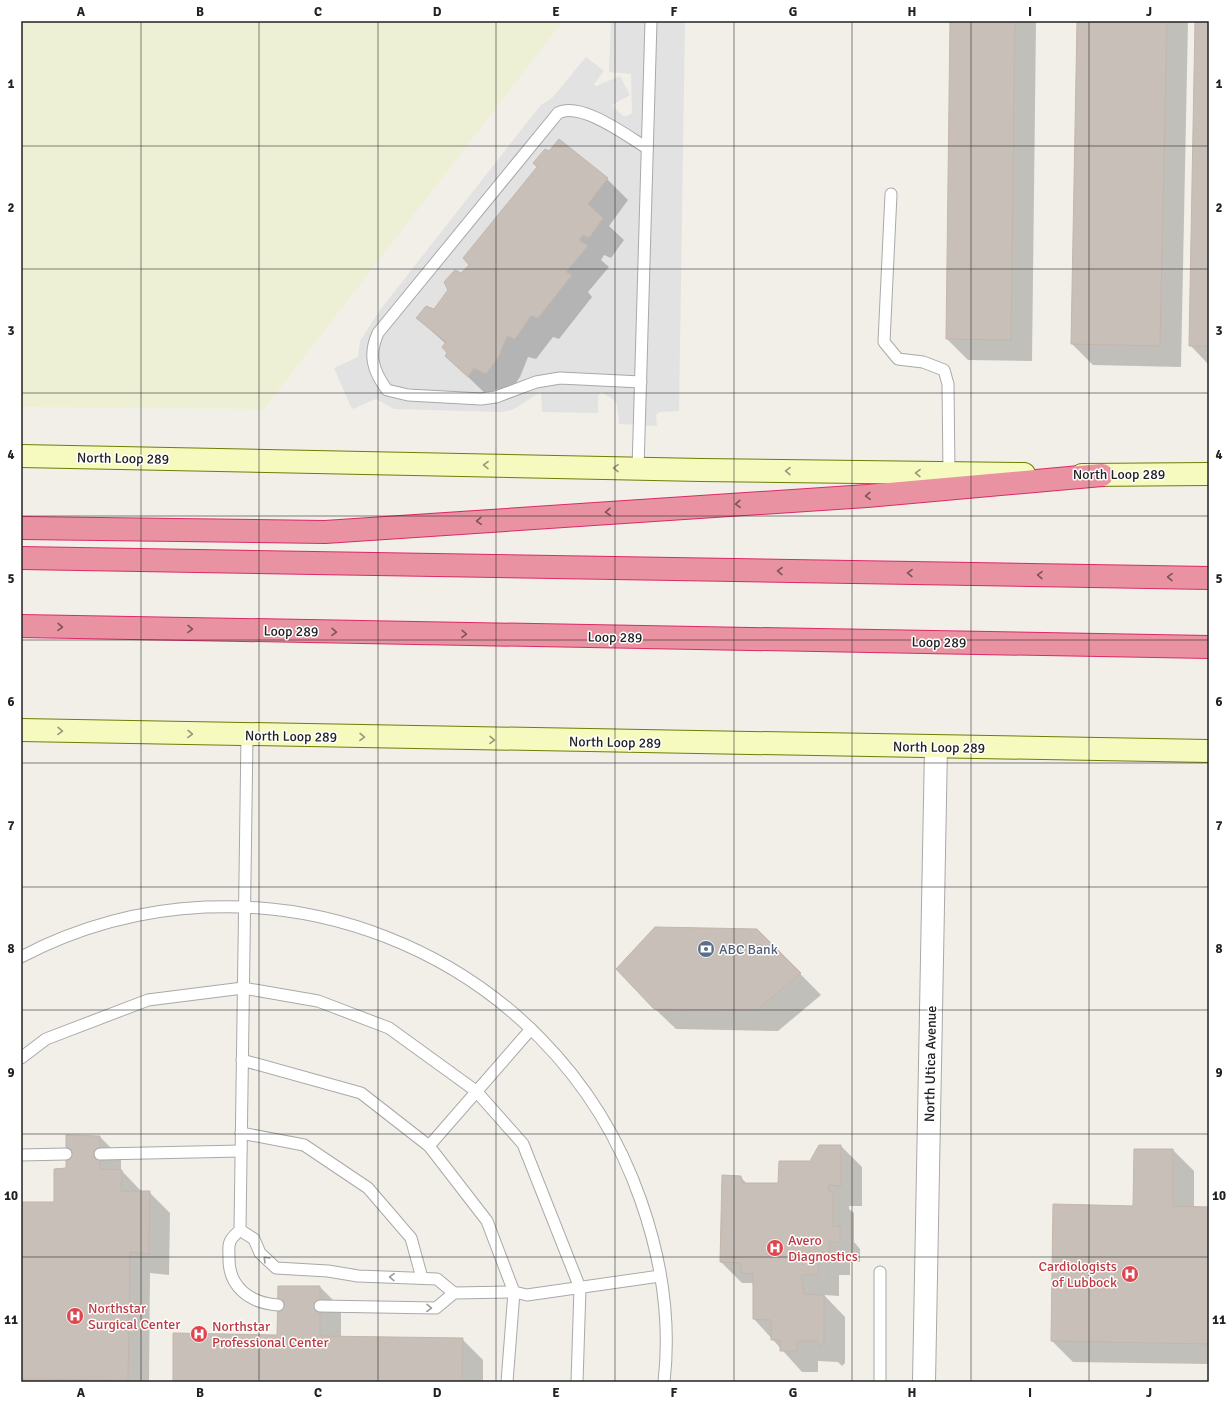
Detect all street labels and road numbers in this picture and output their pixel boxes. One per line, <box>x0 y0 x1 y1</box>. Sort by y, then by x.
street label: North Loop 289 <box>77 449 169 468</box>
street label: North Loop 289 <box>1073 466 1165 483</box>
street label: Loop 289 <box>264 623 318 640</box>
street label: Loop 289 <box>588 629 642 646</box>
street label: Loop 289 <box>912 634 966 651</box>
street label: North Loop 289 <box>245 727 337 746</box>
street label: North Loop 289 <box>569 733 661 752</box>
street label: North Loop 289 <box>893 738 985 757</box>
street label: North Utica Avenue <box>921 1006 940 1122</box>

